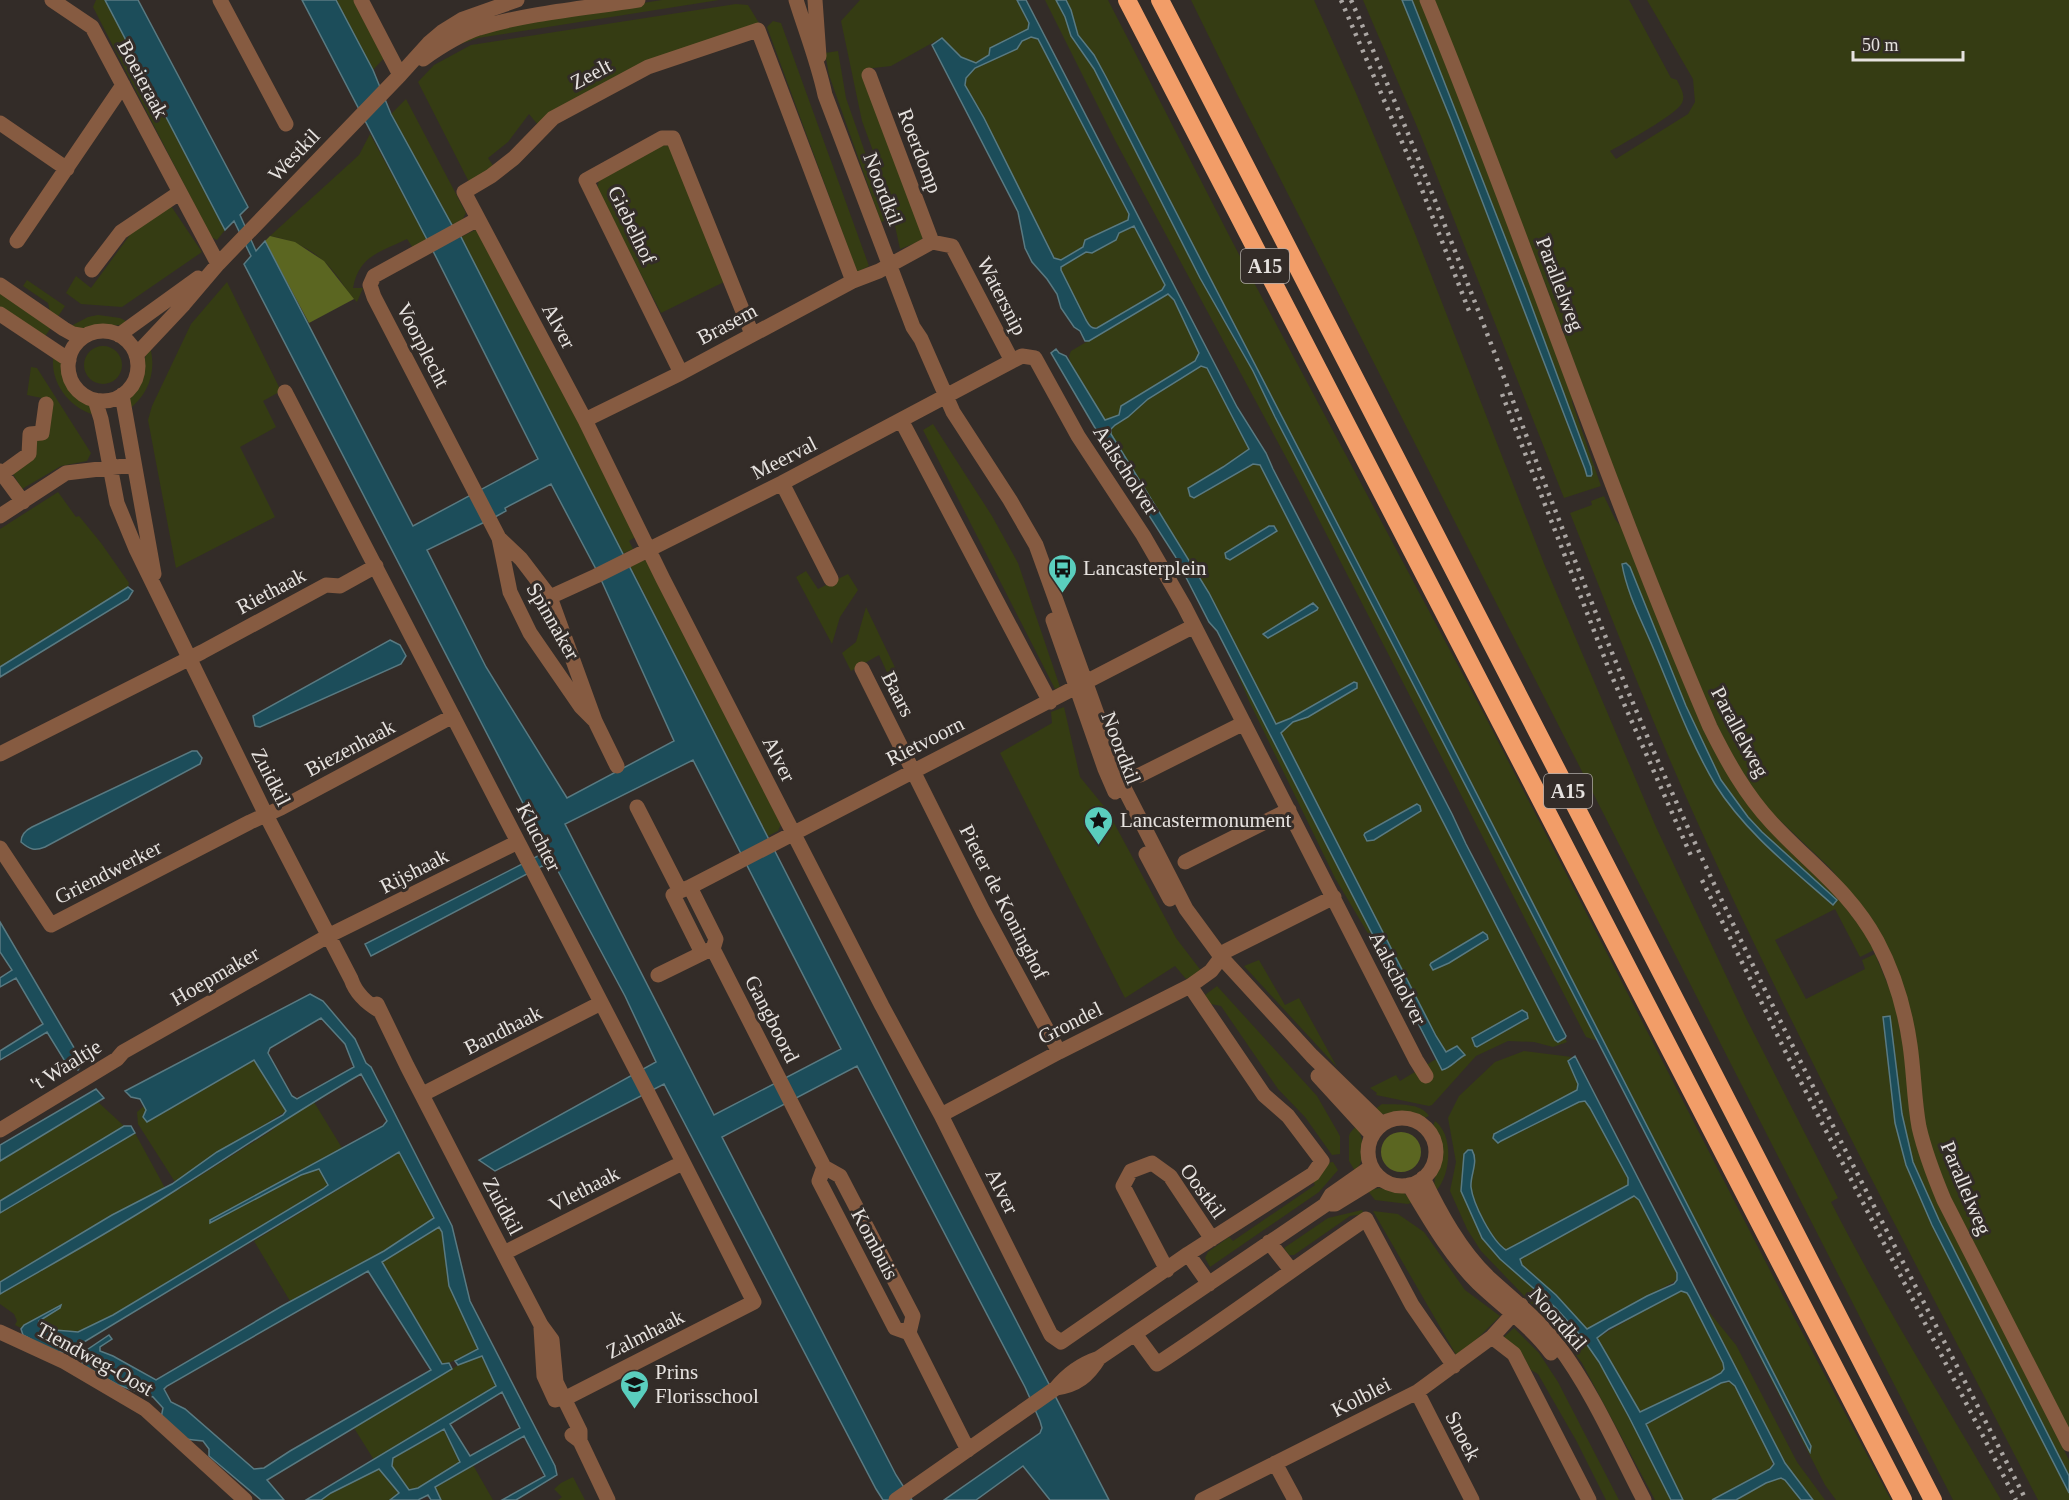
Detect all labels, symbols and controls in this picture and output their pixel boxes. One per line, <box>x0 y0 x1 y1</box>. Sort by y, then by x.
scale bar <box>1853 24 1962 62</box>
text: 50 m <box>1862 35 1899 55</box>
street label: Boeieraak <box>112 36 174 123</box>
street label: Zeelt <box>566 53 616 95</box>
street label: Roerdomp <box>893 105 947 197</box>
street label: Westkil <box>263 124 325 186</box>
street label: Noordkil <box>858 149 908 229</box>
street label: Giebelhof <box>603 182 661 268</box>
street label: Parallelweg <box>1531 233 1589 335</box>
road number: A15 <box>1241 249 1289 283</box>
street label: Watersnip <box>972 253 1032 339</box>
street label: Brasem <box>693 298 761 350</box>
street label: Voorplecht <box>391 299 455 391</box>
street label: Alver <box>537 299 581 353</box>
street label: Aalscholver <box>1088 421 1164 519</box>
street label: Meerval <box>747 431 821 485</box>
bus stop icon: Lancasterplein <box>1046 552 1078 594</box>
place label: Lancasterplein <box>1083 556 1207 580</box>
street label: Riethaak <box>232 563 310 619</box>
street label: Spinnaker <box>521 578 585 664</box>
street label: Baars <box>876 667 920 721</box>
street label: Parallelweg <box>1706 683 1774 782</box>
street label: Noordkil <box>1096 708 1146 788</box>
street label: Rietvoorn <box>882 711 968 771</box>
street label: Biezenhaak <box>301 714 399 782</box>
street label: Alver <box>757 732 801 786</box>
street label: Zuidkil <box>246 744 296 810</box>
road number: A15 <box>1544 774 1592 808</box>
street label: Kluchter <box>512 799 566 875</box>
place icon: Lancastermonument <box>1083 804 1115 846</box>
place label: Lancastermonument <box>1120 808 1292 832</box>
street label: Pieter de Koninghof <box>955 821 1053 983</box>
street label: Griendwerker <box>51 835 165 909</box>
street label: Rijshaak <box>376 843 453 898</box>
street label: Aalscholver <box>1364 927 1432 1029</box>
street label: Hoepmaker <box>167 941 263 1011</box>
street label: Gangboord <box>740 971 804 1067</box>
street label: Grondel <box>1034 997 1106 1049</box>
street label: Bandhaak <box>460 1000 546 1060</box>
street label: 't Waaltje <box>27 1034 105 1096</box>
street label: Parallelweg <box>1936 1138 1997 1239</box>
street label: Oostkil <box>1175 1159 1231 1223</box>
street label: Vlethaak <box>545 1161 624 1217</box>
street label: Alver <box>980 1164 1024 1218</box>
street label: Zuidkil <box>478 1173 528 1239</box>
street label: Kombuis <box>846 1204 904 1284</box>
street label: Noordkil <box>1524 1283 1592 1356</box>
street label: Zalmhaak <box>602 1304 688 1364</box>
street label: Tiendweg-Oost <box>32 1317 158 1401</box>
place label: Prins Florisschool <box>655 1360 759 1408</box>
school or university icon: Prins Florisschool <box>618 1368 650 1410</box>
street label: Kolblei <box>1327 1372 1395 1422</box>
street label: Snoek <box>1440 1407 1486 1465</box>

